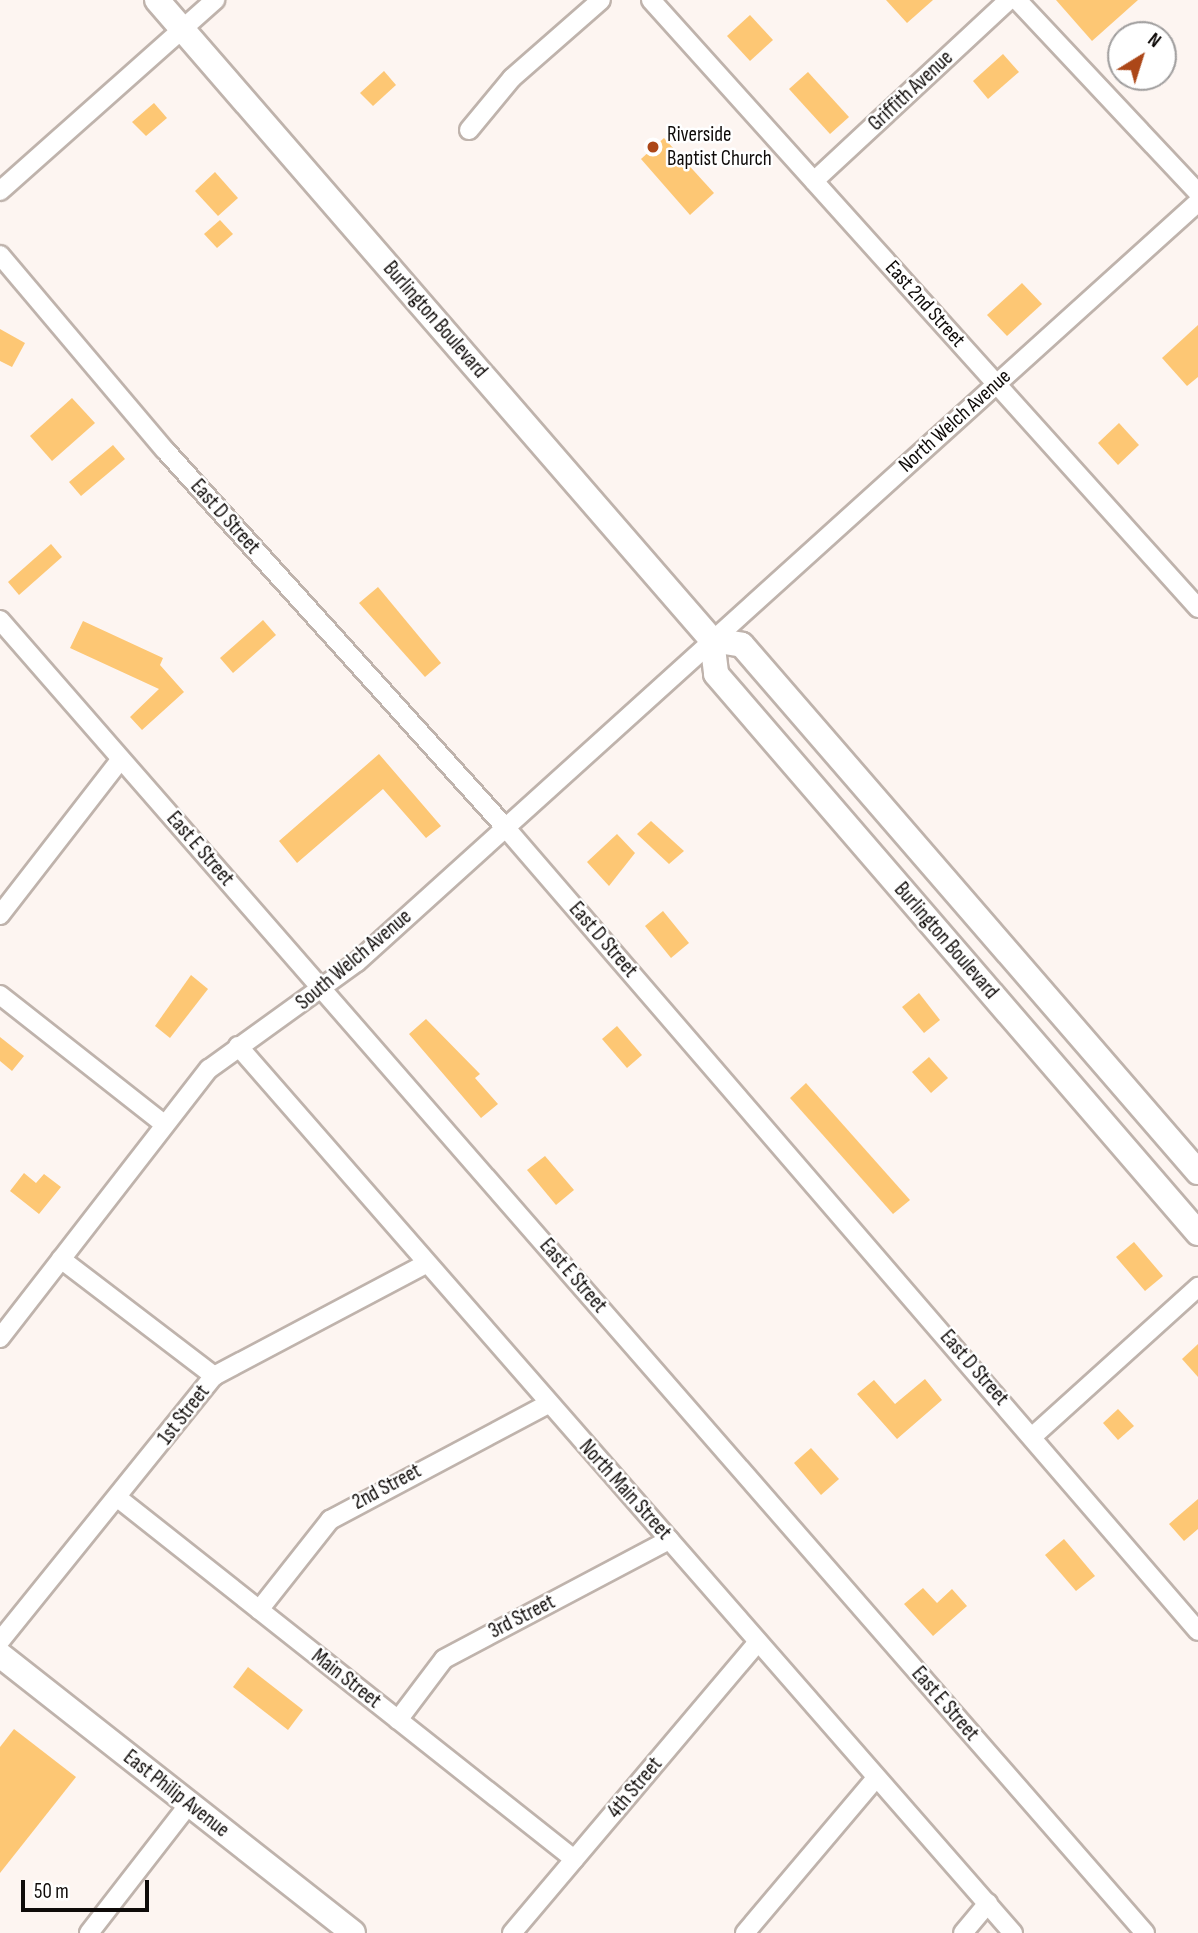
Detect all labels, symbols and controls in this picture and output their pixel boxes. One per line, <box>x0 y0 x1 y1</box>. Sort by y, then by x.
north arrow <box>1107 21 1177 91</box>
text: N <box>1143 28 1165 53</box>
street label: Griffith Avenue <box>863 45 959 137</box>
place label: Riverside Baptist Church <box>667 122 772 172</box>
marker: Riverside Baptist Church <box>645 139 661 155</box>
street label: East 2nd Street <box>880 256 970 352</box>
street label: Burlington Boulevard <box>377 257 493 383</box>
street label: North Welch Avenue <box>894 364 1016 478</box>
street label: East D Street <box>185 475 265 559</box>
street label: East E Street <box>161 807 239 891</box>
street label: Burlington Boulevard <box>888 878 1004 1004</box>
street label: East D Street <box>563 897 643 983</box>
street label: South Welch Avenue <box>291 904 417 1016</box>
street label: East E Street <box>534 1234 612 1318</box>
street label: East D Street <box>934 1325 1014 1411</box>
street label: 1st Street <box>153 1380 215 1450</box>
street label: North Main Street <box>574 1435 676 1545</box>
street label: 2nd Street <box>348 1458 426 1516</box>
street label: 3rd Street <box>485 1590 559 1644</box>
street label: Main Street <box>306 1644 386 1714</box>
street label: East E Street <box>906 1662 984 1746</box>
street label: East Philip Avenue <box>118 1745 234 1843</box>
street label: 4th Street <box>602 1752 668 1824</box>
scale bar <box>24 1867 152 1911</box>
text: 50 m <box>34 1879 69 1904</box>

